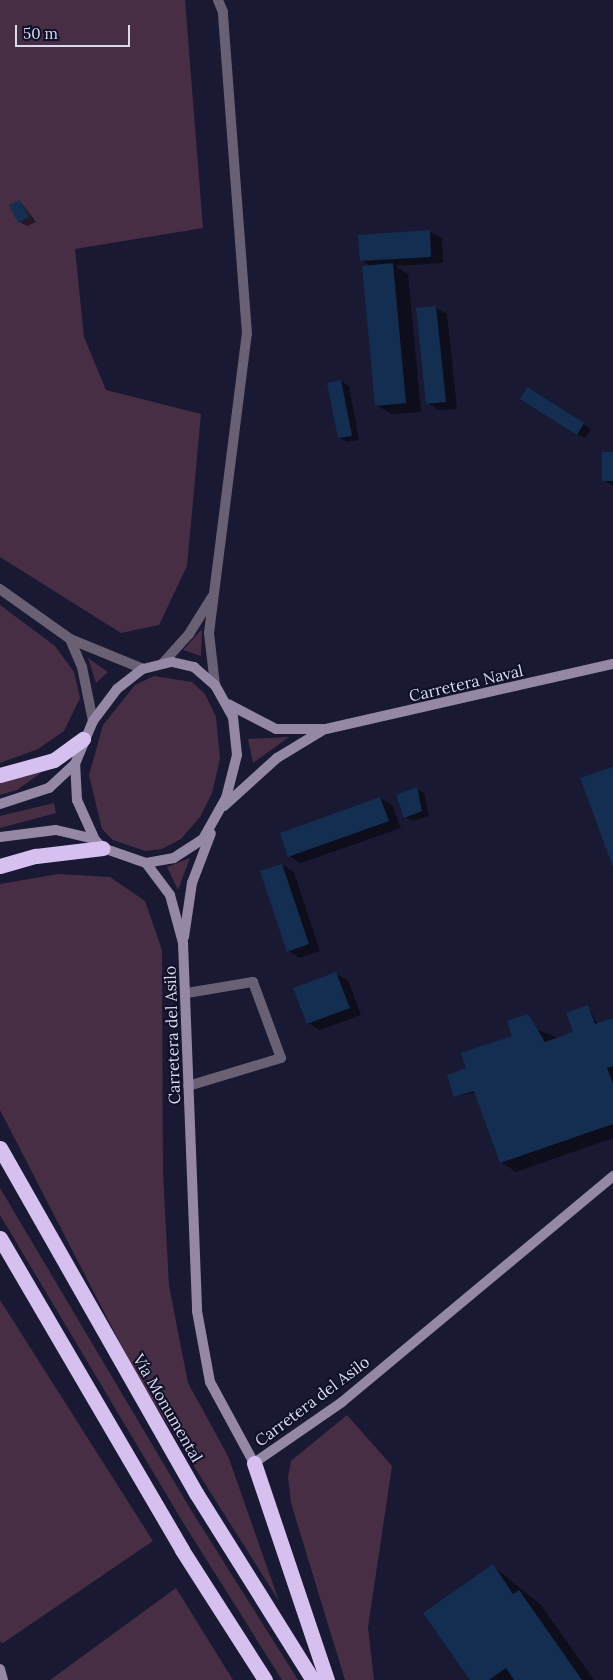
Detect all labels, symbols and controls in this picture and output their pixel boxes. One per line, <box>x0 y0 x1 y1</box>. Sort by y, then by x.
scale bar <box>18 15 132 47</box>
text: 50 m <box>23 24 58 43</box>
street label: Carretera Naval <box>407 661 525 705</box>
street label: Carretera del Asilo <box>160 966 184 1104</box>
street label: Vía Monumental <box>129 1350 207 1466</box>
street label: Carretera del Asilo <box>251 1352 373 1450</box>

